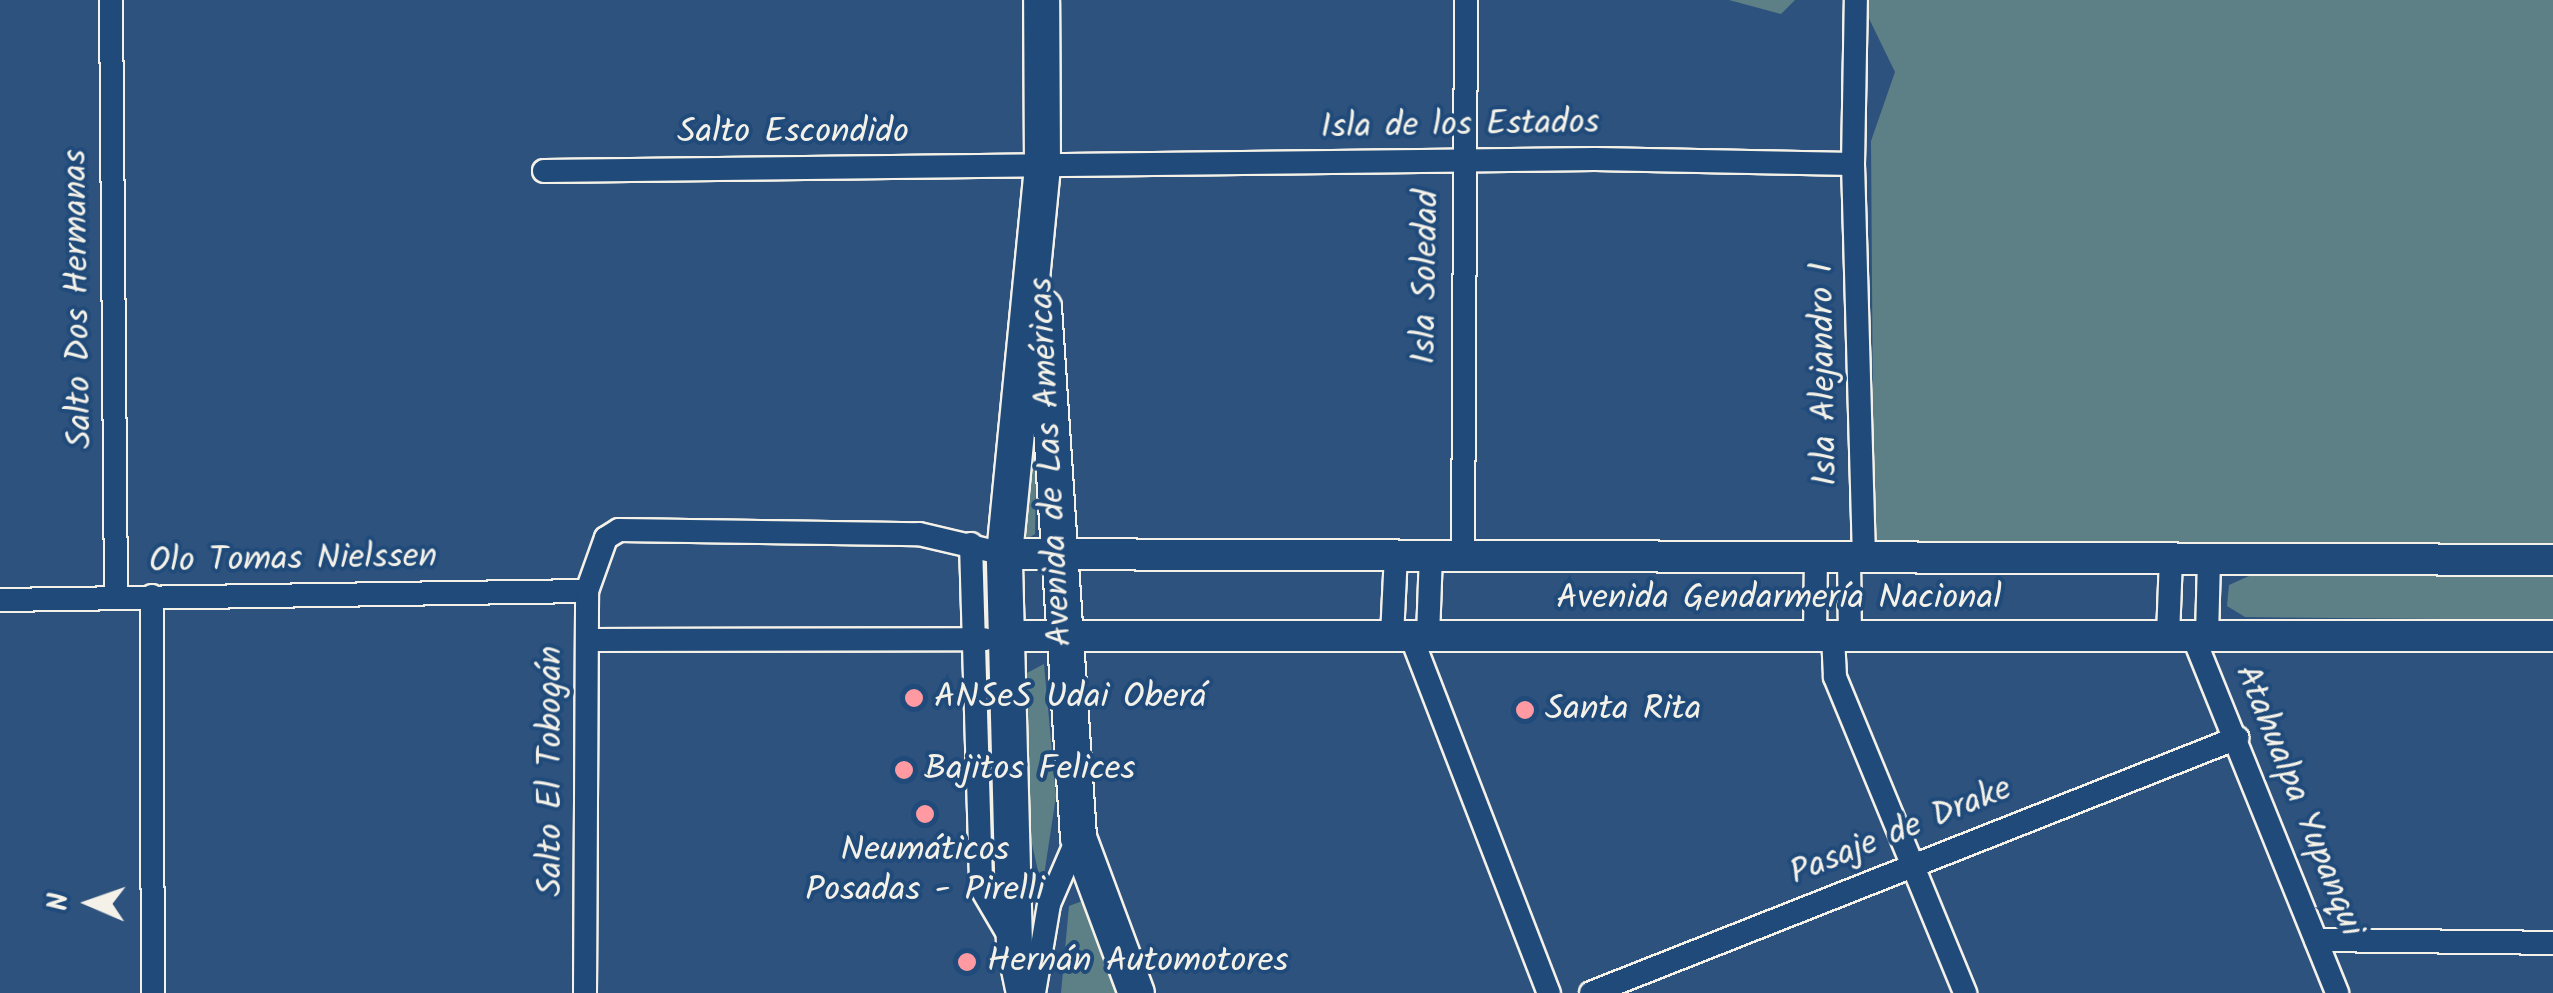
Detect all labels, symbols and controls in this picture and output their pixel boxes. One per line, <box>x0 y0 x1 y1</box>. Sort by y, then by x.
street label: Isla de los Estados <box>1320 103 1600 149</box>
street label: Salto Escondido <box>677 112 909 154</box>
street label: Salto Dos Hermanas <box>55 149 103 449</box>
street label: Isla Soledad <box>1404 189 1450 365</box>
street label: Isla Alejandro I <box>1802 262 1848 486</box>
street label: Avenida de Las Américas <box>1021 276 1083 648</box>
street label: Olo Tomas Nielssen <box>149 536 437 584</box>
street label: Avenida Gendarmería Nacional <box>1556 578 2002 620</box>
street label: Salto El Tobogán <box>531 646 573 896</box>
street label: Atahualpa Yupanqui <box>2224 659 2372 943</box>
place label: ANSeS Udai Oberá <box>934 677 1207 719</box>
marker: ANSeS Udai Oberá <box>903 687 925 709</box>
place label: Santa Rita <box>1545 689 1701 731</box>
marker: Santa Rita <box>1514 699 1536 721</box>
place label: Bajitos Felices <box>924 749 1135 791</box>
marker: Bajitos Felices <box>893 759 915 781</box>
street label: Pasaje de Drake <box>1784 768 2018 896</box>
marker: Neumáticos Posadas - Pirelli <box>914 803 936 825</box>
place label: Neumáticos Posadas - Pirelli <box>805 830 1045 912</box>
north arrow <box>40 853 140 953</box>
text: N <box>37 892 82 912</box>
place label: Hernán Automotores <box>987 941 1289 983</box>
marker: Hernán Automotores <box>956 951 978 973</box>

